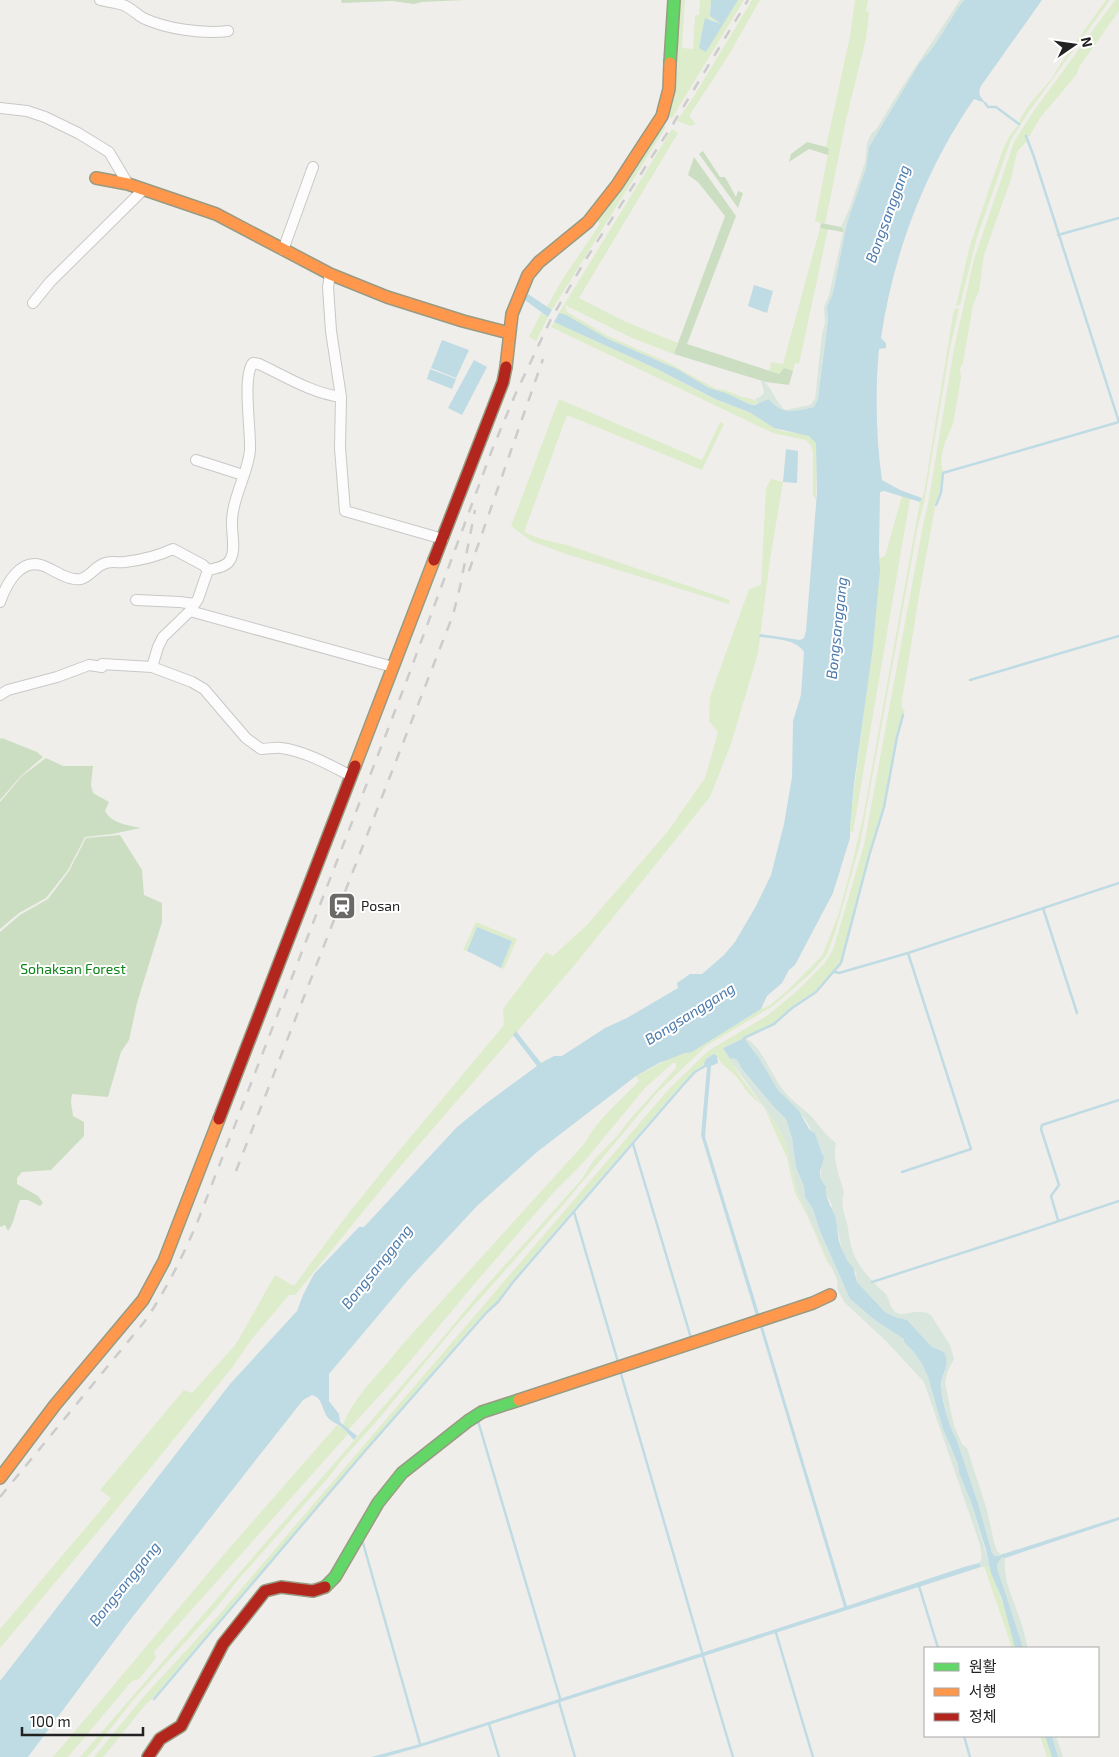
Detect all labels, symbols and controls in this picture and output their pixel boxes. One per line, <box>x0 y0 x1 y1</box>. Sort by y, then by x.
north arrow <box>1049 20 1099 70</box>
text: N <box>1078 35 1097 49</box>
water label: Bongsanggang <box>861 162 913 265</box>
water label: Bongsanggang <box>822 576 850 680</box>
station icon: Posan <box>327 891 357 921</box>
place label: Posan <box>361 897 400 914</box>
park label: Sohaksan Forest <box>20 960 126 977</box>
water label: Bongsanggang <box>641 978 738 1048</box>
water label: Bongsanggang <box>337 1221 416 1312</box>
water label: Bongsanggang <box>85 1538 164 1629</box>
legend <box>924 1647 1099 1737</box>
text: 원활 <box>969 1657 997 1675</box>
text: 서행 <box>969 1682 997 1700</box>
scale bar <box>22 1704 144 1736</box>
text: 정체 <box>969 1707 997 1725</box>
text: 100 m <box>30 1712 71 1730</box>

